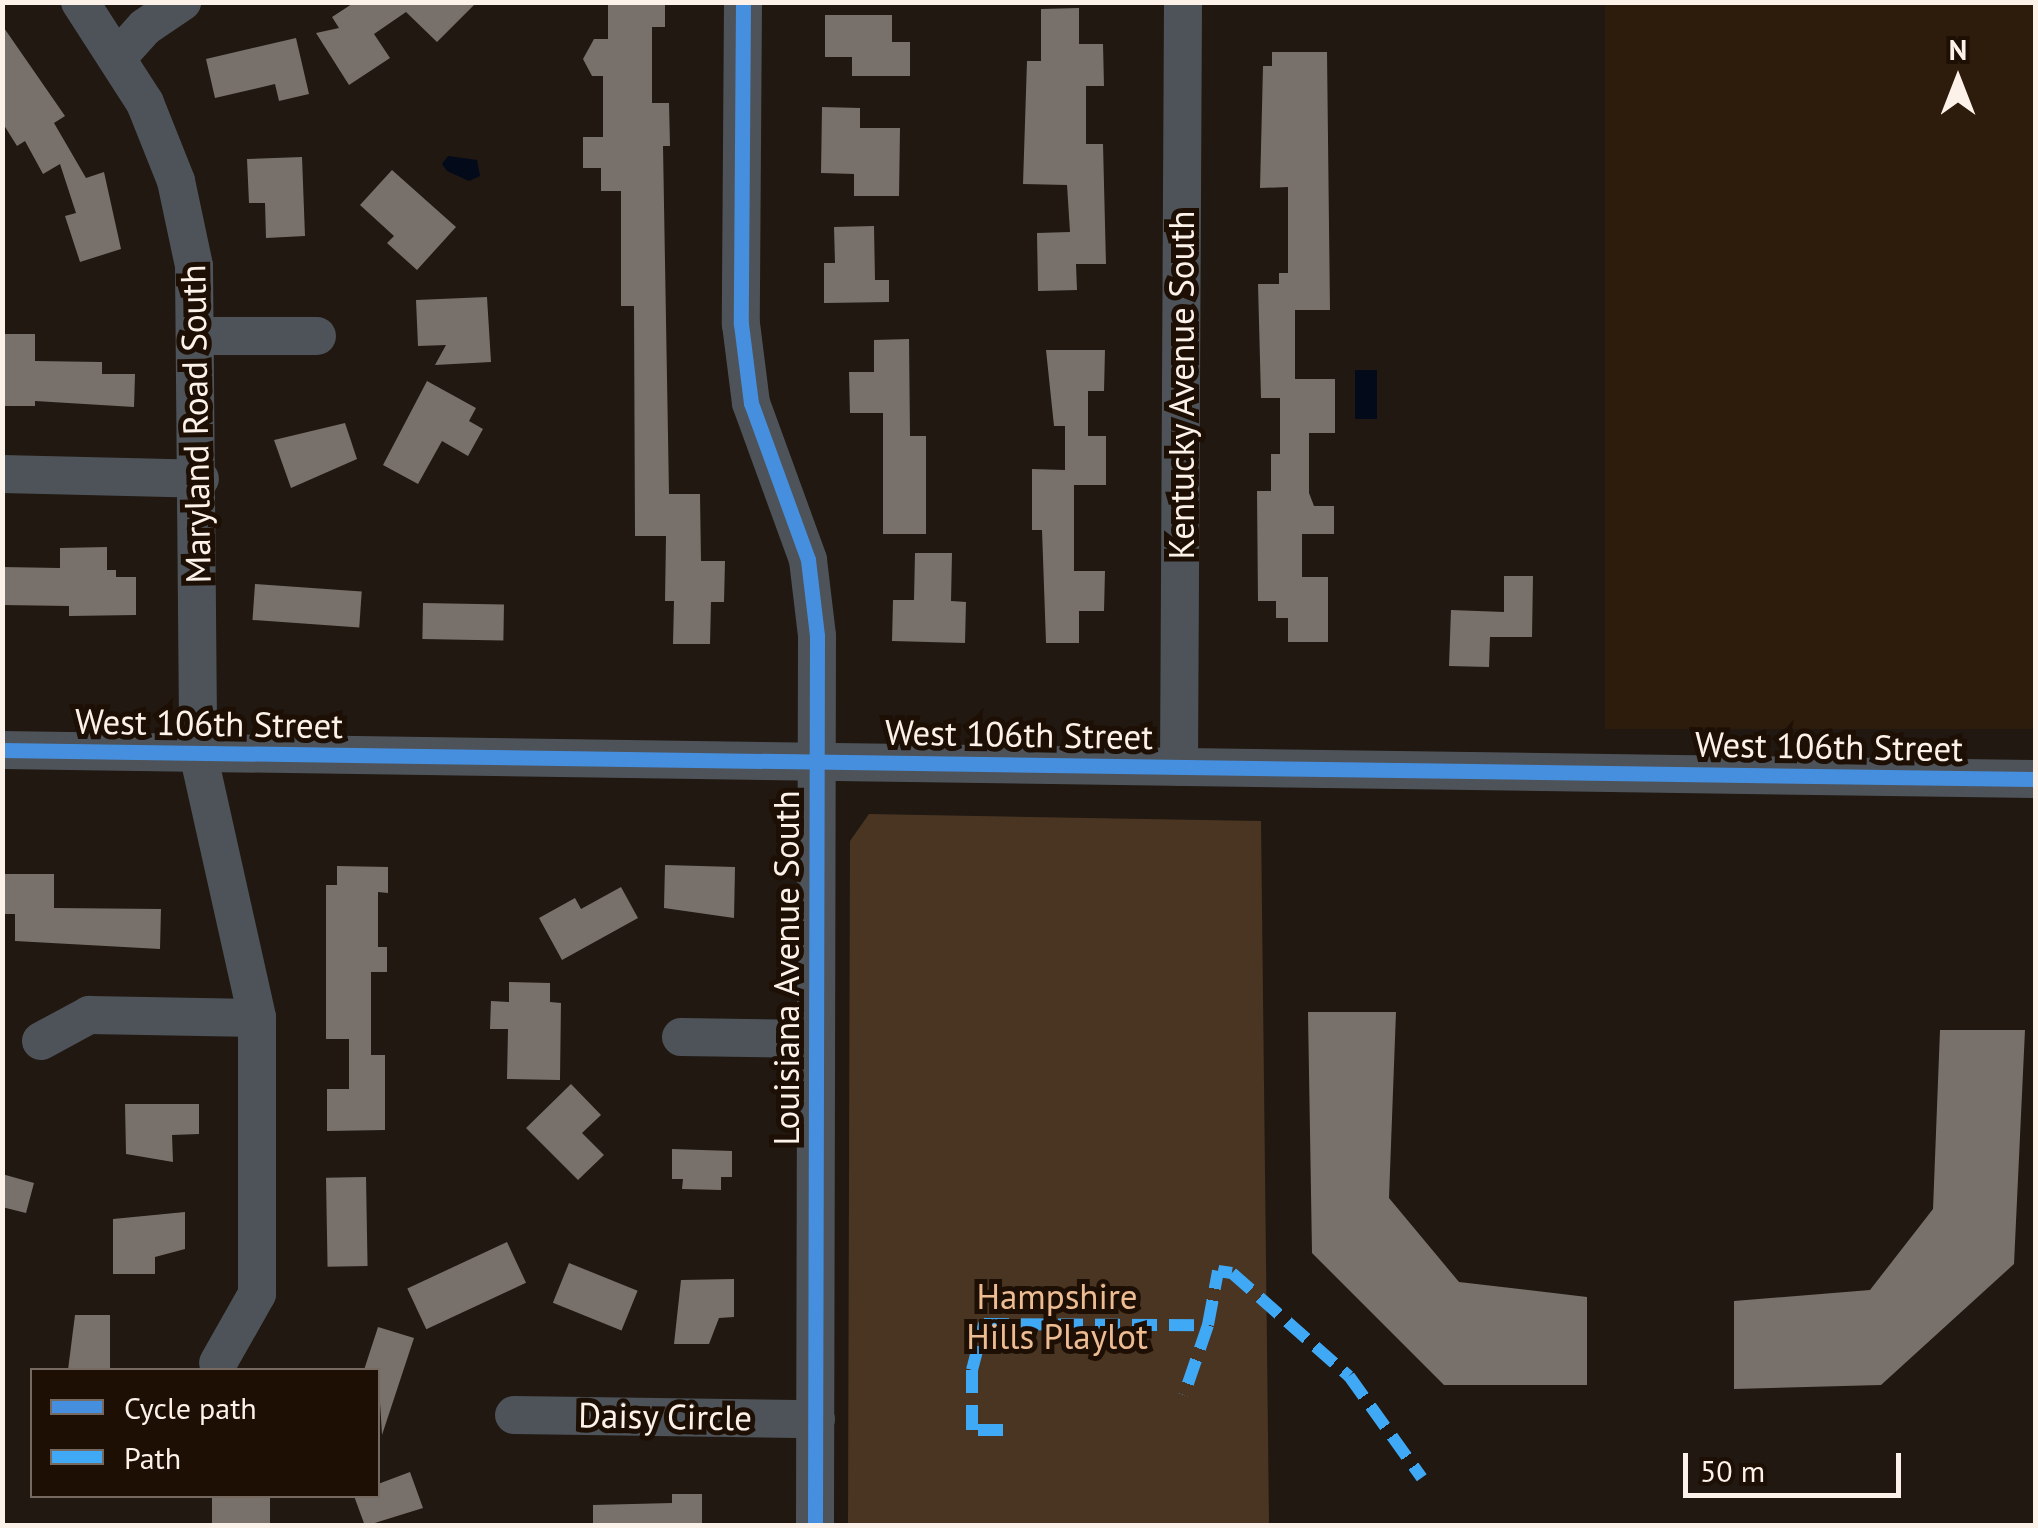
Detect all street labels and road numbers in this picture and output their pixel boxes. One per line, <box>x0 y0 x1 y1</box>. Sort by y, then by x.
street label: Kentucky Avenue South <box>1160 209 1202 561</box>
street label: Maryland Road South <box>171 264 219 584</box>
street label: West 106th Street <box>75 700 343 746</box>
street label: West 106th Street <box>885 711 1153 757</box>
street label: West 106th Street <box>1695 723 1963 769</box>
street label: Louisiana Avenue South <box>765 790 807 1146</box>
street label: Daisy Circle <box>577 1393 753 1439</box>

